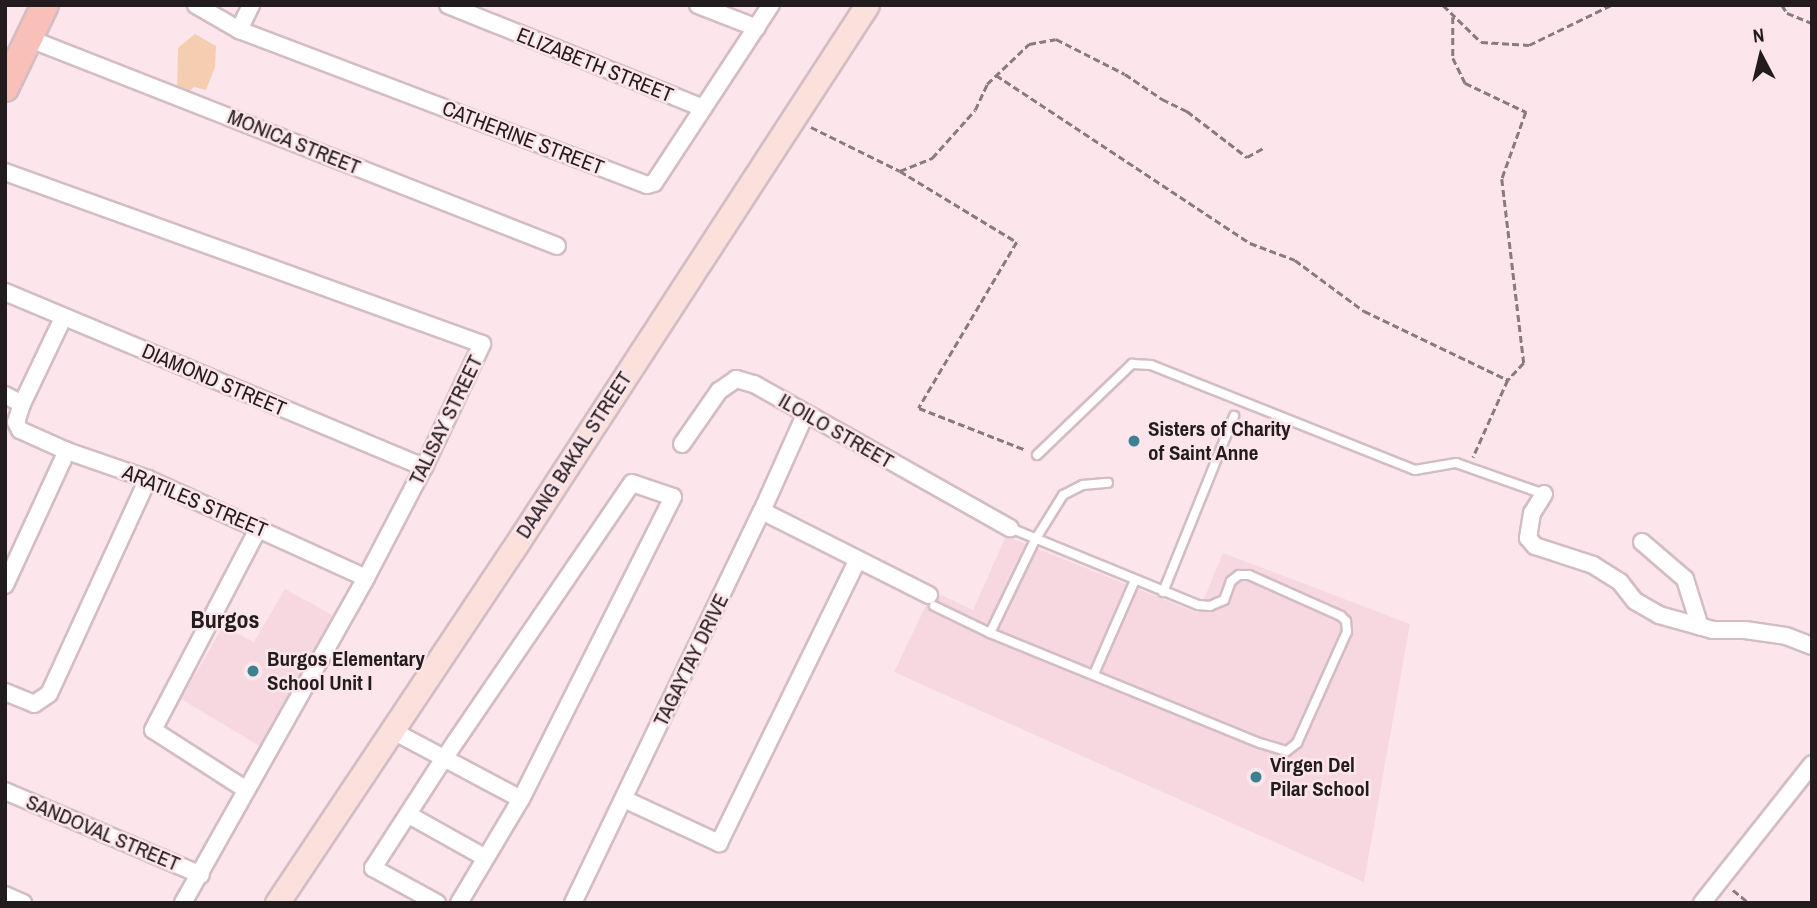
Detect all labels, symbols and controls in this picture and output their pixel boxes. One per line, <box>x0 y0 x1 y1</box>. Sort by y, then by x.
north arrow <box>1726 21 1796 91</box>
street label: ELIZABETH STREET <box>513 22 677 108</box>
text: N <box>1751 22 1766 49</box>
street label: CATHERINE STREET <box>439 96 607 180</box>
street label: MONICA STREET <box>224 104 364 180</box>
street label: DIAMOND STREET <box>138 338 290 422</box>
street label: TALISAY STREET <box>404 351 488 489</box>
street label: DAANG BAKAL STREET <box>511 367 637 543</box>
street label: ILOILO STREET <box>774 388 898 474</box>
place label: Sisters of Charity of Saint Anne <box>1148 416 1291 466</box>
marker: Sisters of Charity of Saint Anne <box>1126 433 1142 449</box>
street label: ARATILES STREET <box>119 459 271 543</box>
street label: TAGAYTAY DRIVE <box>648 590 734 730</box>
district label: Burgos <box>191 606 259 634</box>
place label: Burgos Elementary School Unit I <box>267 646 425 696</box>
marker: Burgos Elementary School Unit I <box>245 663 261 679</box>
place label: Virgen Del Pilar School <box>1270 752 1370 802</box>
marker: Virgen Del Pilar School <box>1248 769 1264 785</box>
street label: SANDOVAL STREET <box>22 789 184 877</box>

